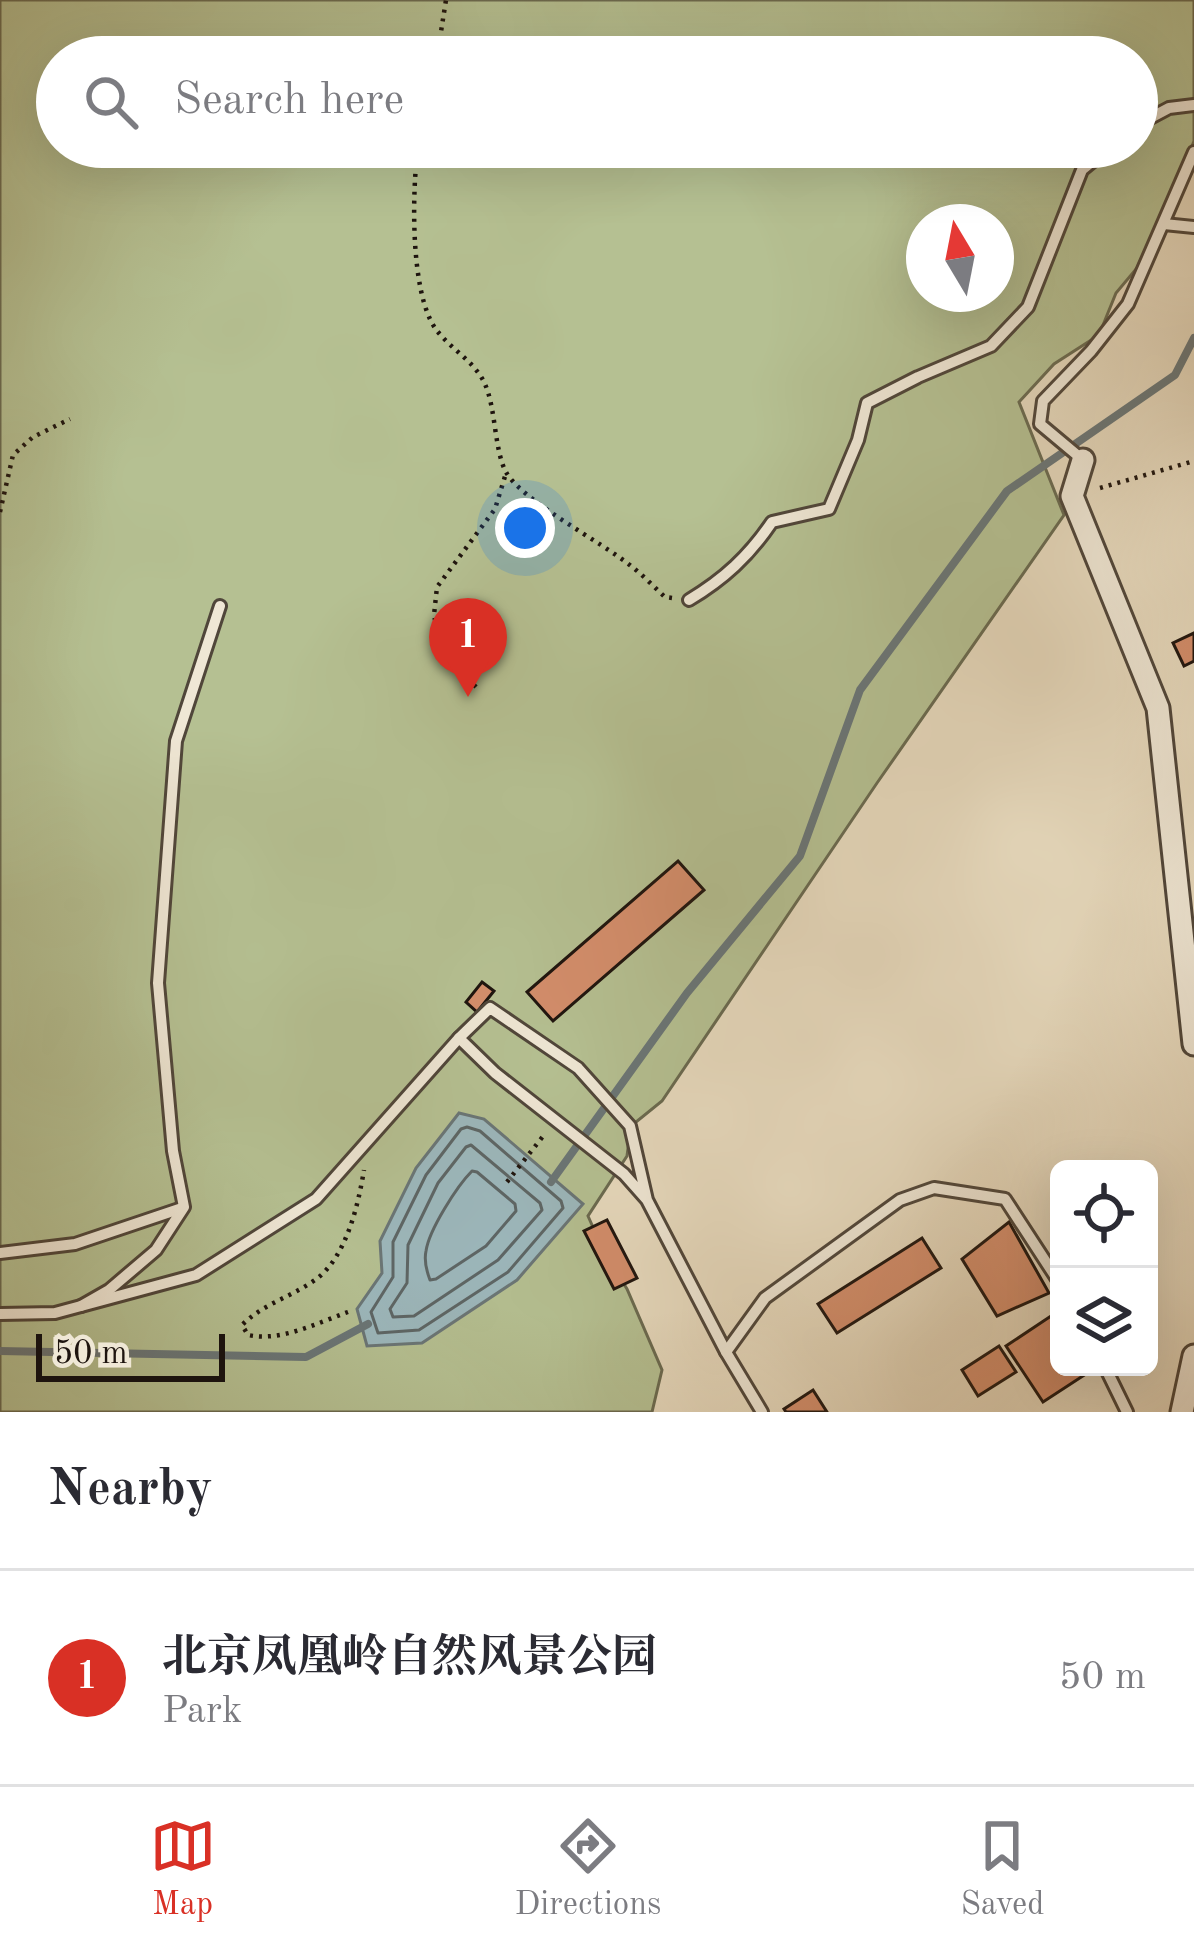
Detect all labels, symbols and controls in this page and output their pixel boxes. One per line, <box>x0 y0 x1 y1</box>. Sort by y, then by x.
search box <box>36 36 1158 168</box>
icon: search <box>78 69 144 135</box>
text: Search here <box>174 79 404 124</box>
north arrow <box>906 204 1014 312</box>
your location <box>495 498 555 558</box>
pin: 1 <box>429 598 507 697</box>
map controls <box>1050 1160 1158 1376</box>
button: locate <box>1050 1160 1158 1268</box>
button: layers <box>1050 1268 1158 1376</box>
scale bar <box>36 1328 225 1381</box>
text: 50 m <box>54 1338 128 1371</box>
text: Nearby <box>48 1465 213 1516</box>
text: 北京凤凰岭自然风景公园 <box>162 1637 657 1682</box>
text: 1 <box>76 1658 98 1697</box>
text: 50 m <box>1059 1658 1146 1697</box>
text: Park <box>162 1692 242 1731</box>
tab: Map <box>150 1813 216 1926</box>
tab: Directions <box>515 1813 661 1926</box>
tab: Saved <box>960 1813 1044 1926</box>

